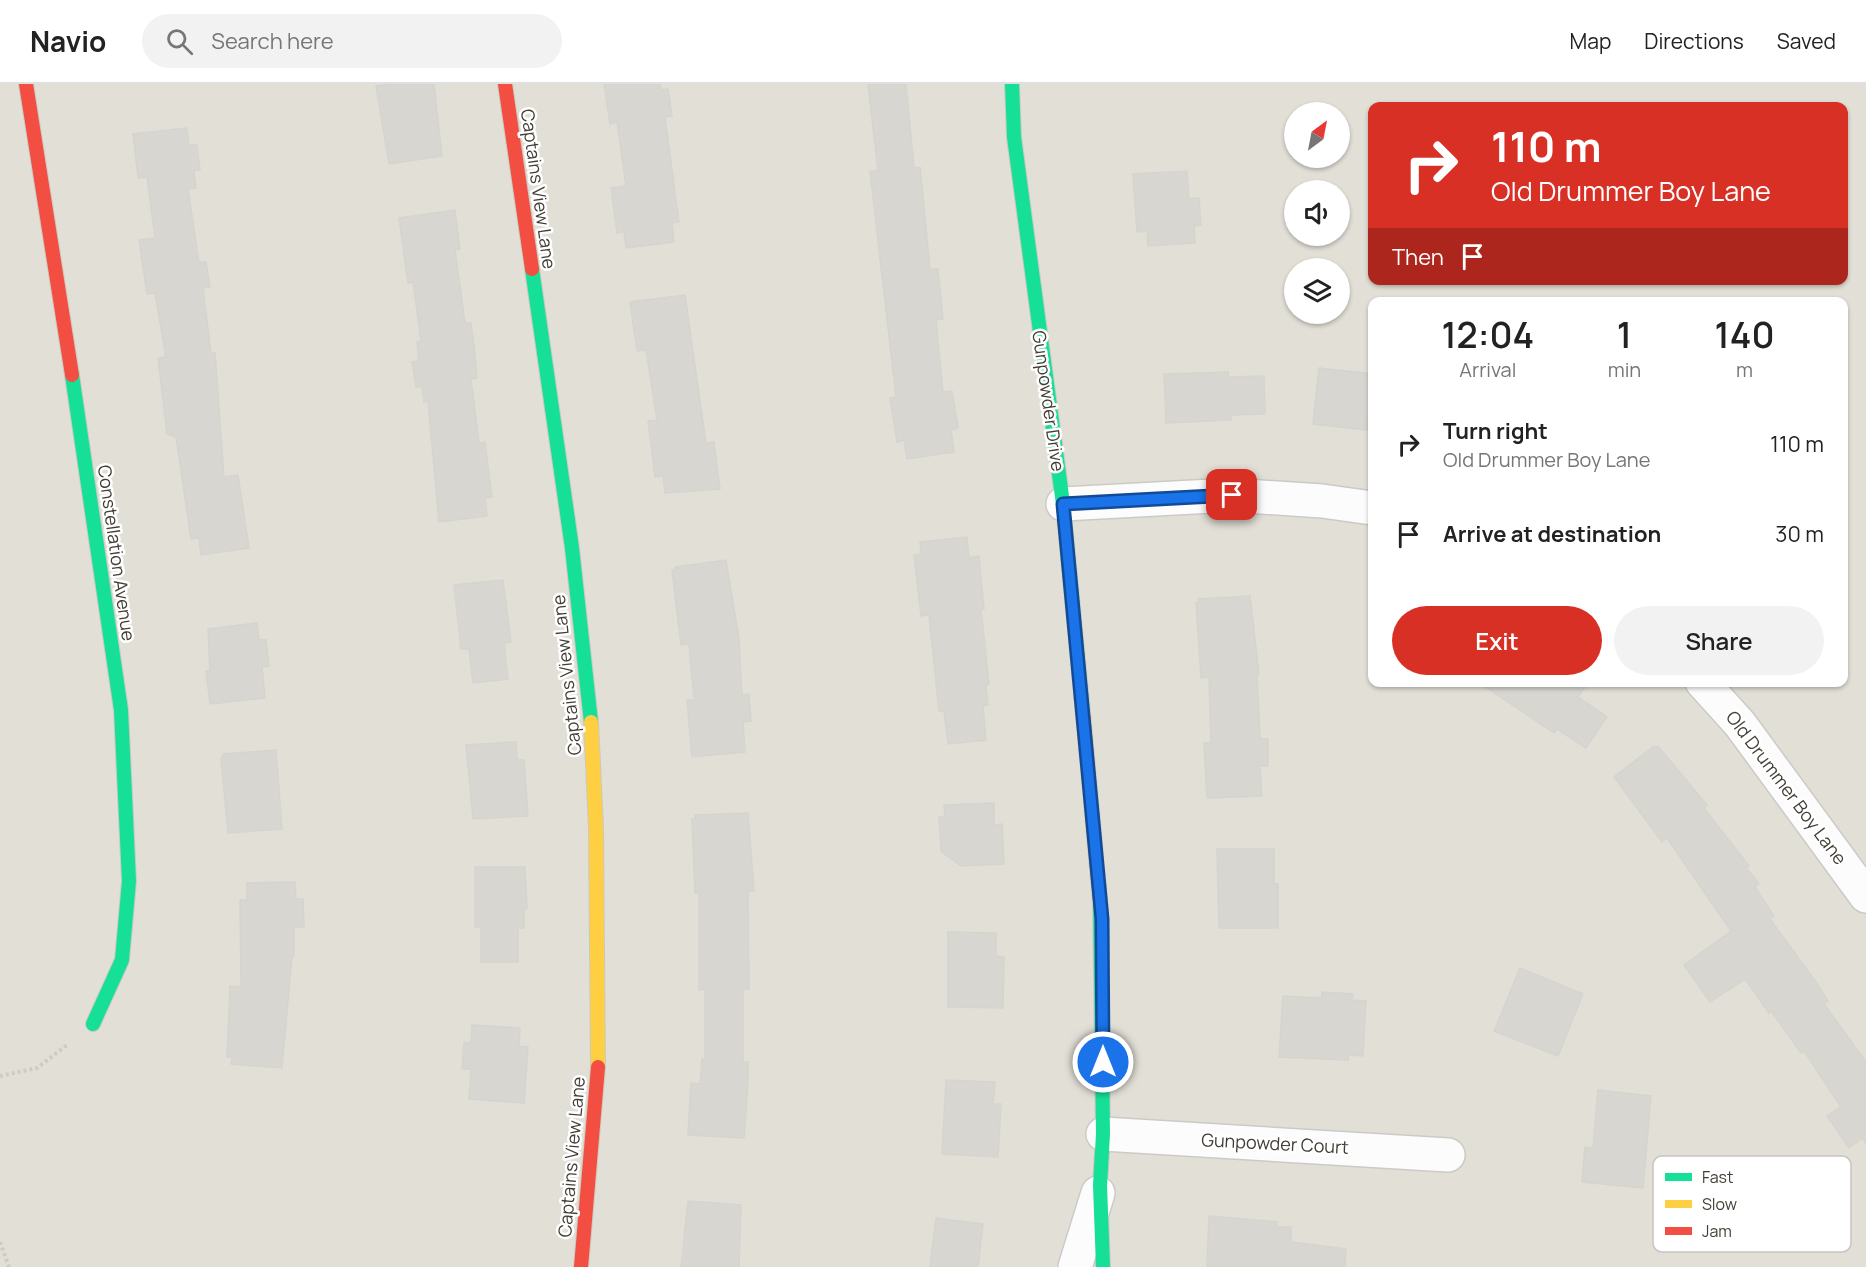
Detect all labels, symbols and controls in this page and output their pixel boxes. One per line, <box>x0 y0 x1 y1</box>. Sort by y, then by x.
search box <box>142 14 562 68</box>
text: Navio <box>30 22 106 60</box>
icon: search <box>163 25 196 58</box>
text: Search here <box>211 26 334 56</box>
text: Map <box>1570 27 1611 55</box>
text: Directions <box>1644 27 1744 55</box>
text: Saved <box>1777 27 1836 55</box>
north arrow <box>1284 102 1350 168</box>
map controls <box>1284 102 1350 324</box>
street label: Captains View Lane <box>516 107 562 270</box>
text: 110 m <box>1491 117 1602 175</box>
icon: right <box>1392 126 1470 204</box>
text: Old Drummer Boy Lane <box>1491 172 1771 209</box>
button: sound <box>1284 180 1350 246</box>
icon: arrive <box>1456 240 1489 273</box>
text: Then <box>1392 242 1444 272</box>
button: layers <box>1284 258 1350 324</box>
text: 12:04 <box>1441 310 1534 359</box>
text: 1 <box>1617 310 1632 359</box>
text: 140 <box>1715 310 1775 359</box>
street label: Gunpowder Drive <box>1027 329 1071 473</box>
text: Arrival <box>1459 356 1516 383</box>
text: min <box>1608 356 1641 383</box>
text: m <box>1736 356 1753 383</box>
text: Turn right <box>1443 416 1548 446</box>
icon: right <box>1392 428 1425 461</box>
text: 110 m <box>1770 429 1824 459</box>
text: Old Drummer Boy Lane <box>1443 446 1650 473</box>
street label: Constellation Avenue <box>93 463 141 642</box>
pin <box>1206 469 1257 520</box>
icon: arrive <box>1215 478 1248 511</box>
icon: arrive <box>1392 518 1425 551</box>
text: Arrive at destination <box>1443 519 1661 549</box>
text: 30 m <box>1775 519 1824 549</box>
street label: Captains View Lane <box>546 594 586 757</box>
button: Exit <box>1392 606 1602 675</box>
button: Share <box>1614 606 1824 675</box>
street label: Old Drummer Boy Lane <box>1721 706 1853 869</box>
position arrow <box>1071 1030 1135 1094</box>
street label: Captains View Lane <box>552 1076 590 1238</box>
street label: Gunpowder Court <box>1201 1127 1349 1159</box>
legend <box>1653 1156 1851 1252</box>
text: Fast <box>1702 1166 1733 1188</box>
text: Slow <box>1702 1193 1737 1215</box>
text: Jam <box>1702 1220 1732 1242</box>

